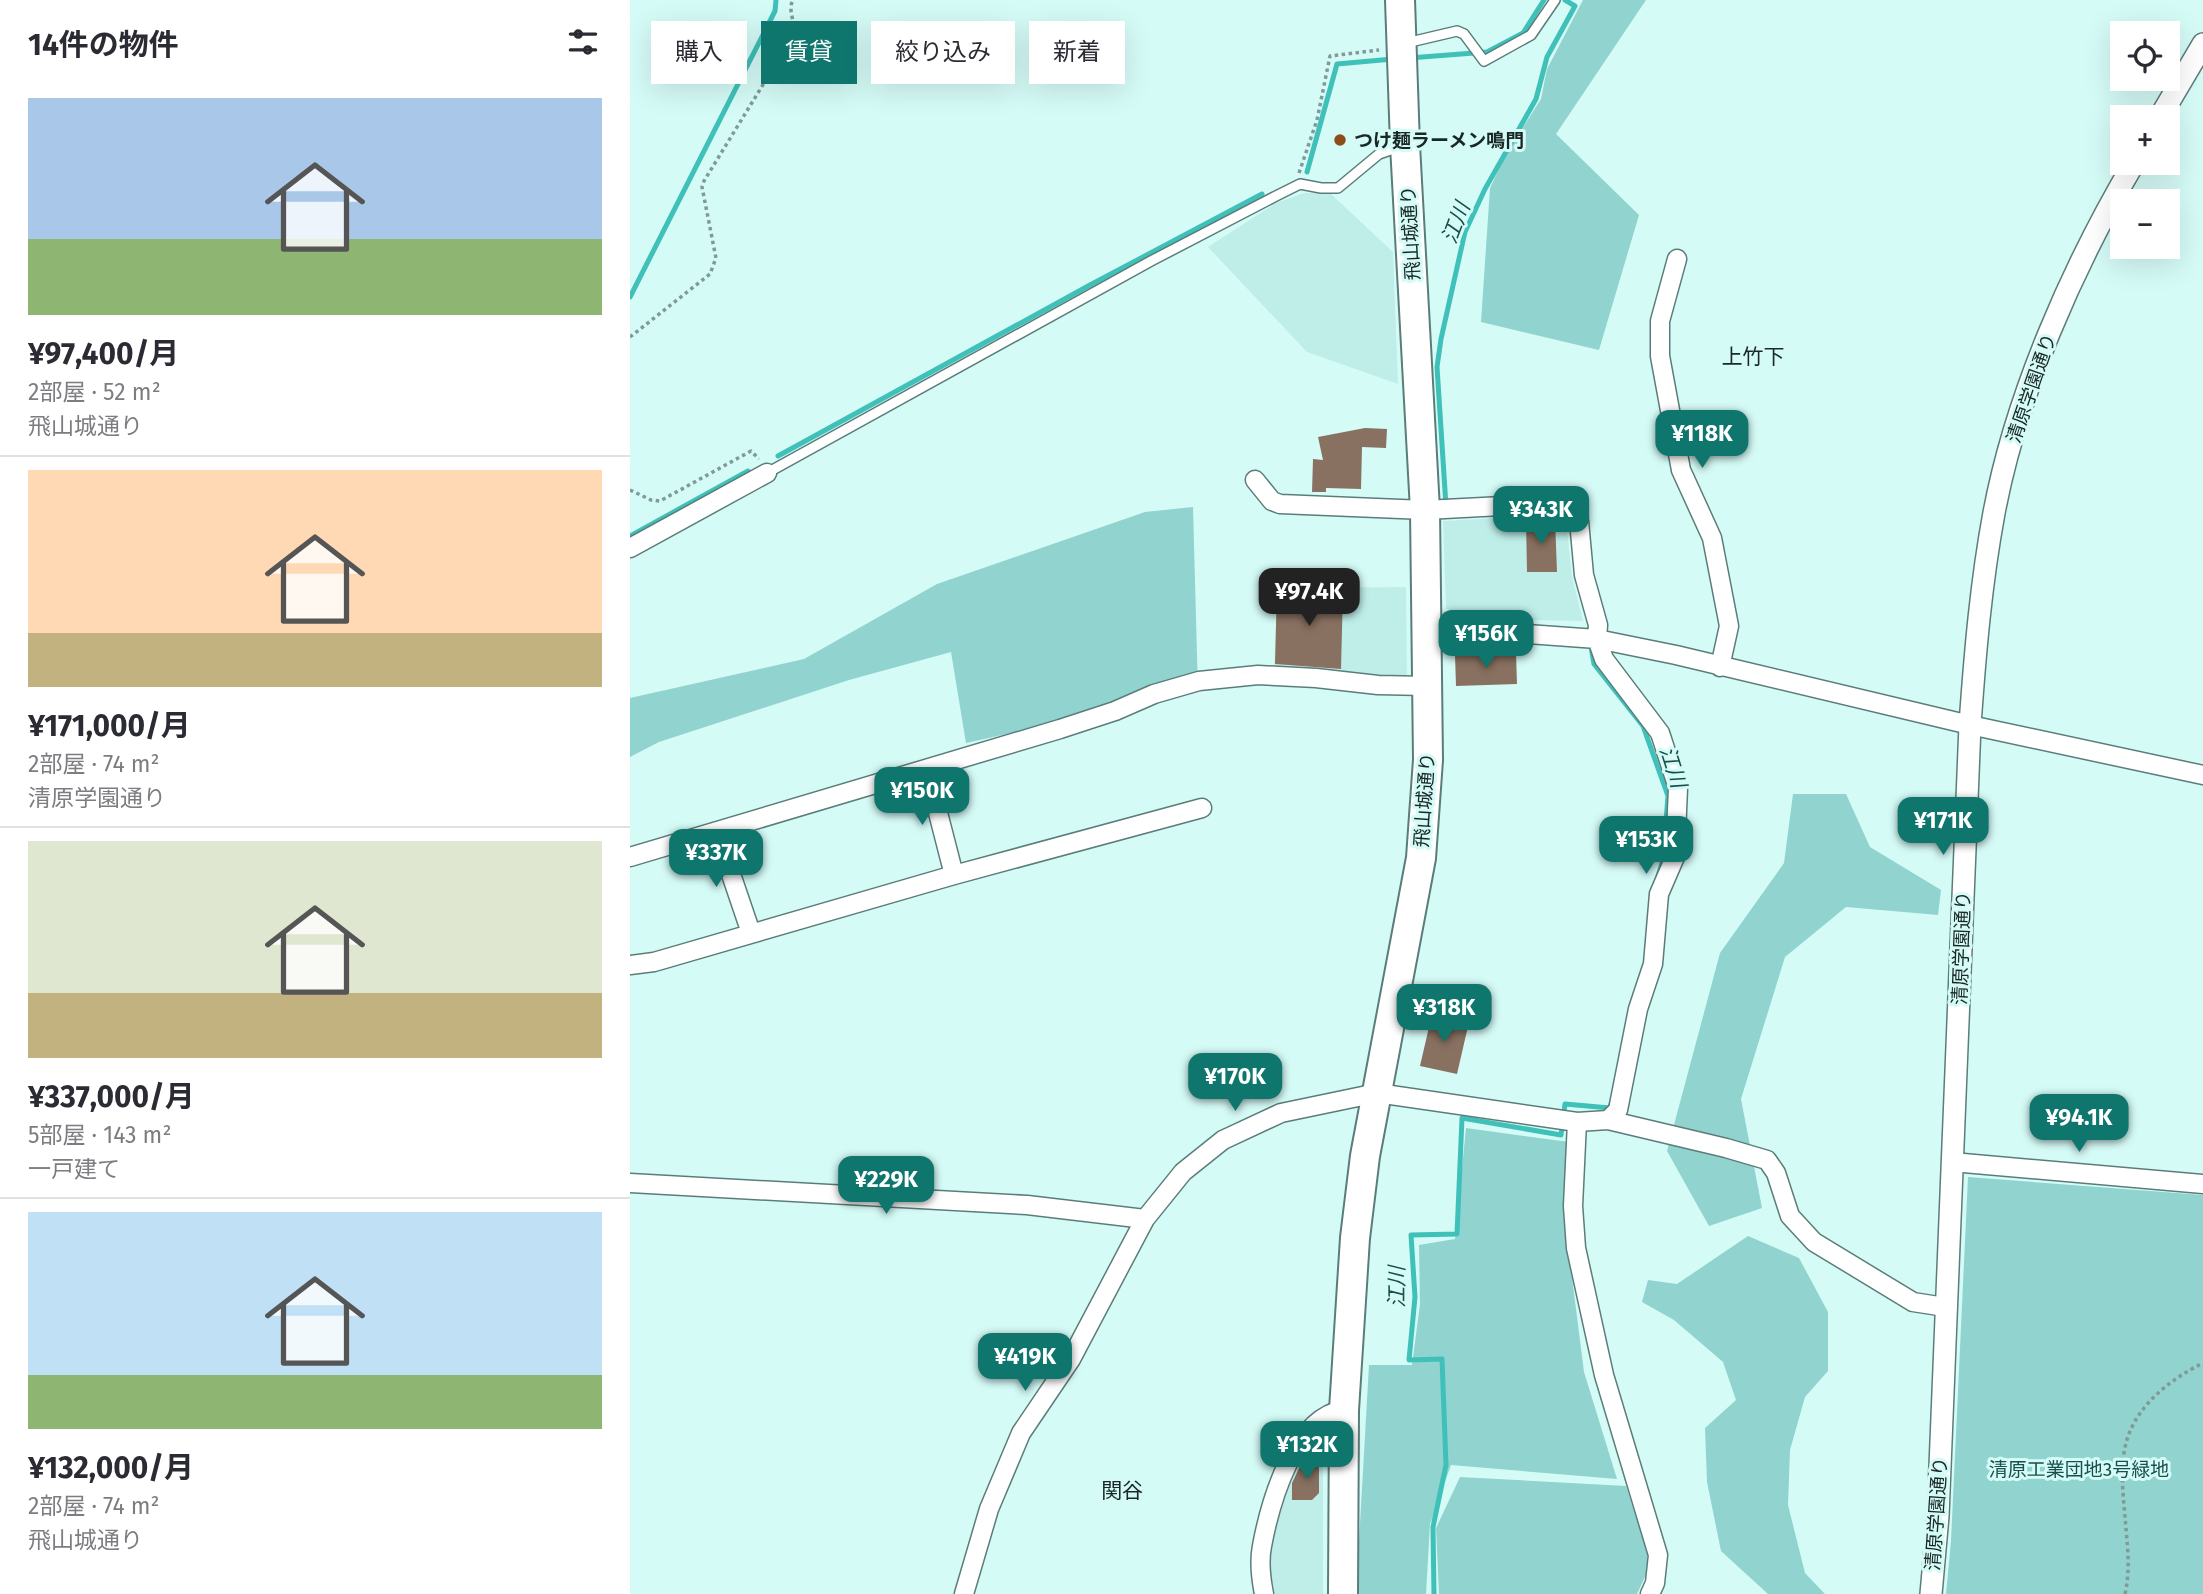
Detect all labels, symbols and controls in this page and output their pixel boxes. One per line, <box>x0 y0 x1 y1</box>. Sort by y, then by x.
chip: 購入 <box>651 21 747 84</box>
chip: 賃貸 <box>761 21 857 84</box>
chip: 絞り込み <box>871 21 1015 84</box>
chip: 新着 <box>1029 21 1125 84</box>
map controls <box>2110 21 2180 259</box>
button: locate <box>2110 21 2180 91</box>
icon: filters <box>564 23 602 61</box>
text: 14件の物件 <box>28 27 179 63</box>
button: + <box>2110 105 2180 175</box>
place label: つけ麺ラーメン鳴門 <box>1354 129 1524 152</box>
marker: つけ麺ラーメン鳴門 <box>1332 132 1348 148</box>
icon: home <box>252 144 378 270</box>
street label: 飛山城通り <box>1397 185 1424 281</box>
button: − <box>2110 189 2180 259</box>
water label: 江川 <box>1436 197 1476 247</box>
street label: 清原学園通り <box>2002 331 2061 446</box>
text: ¥97,400/月 <box>28 336 179 372</box>
district label: 上竹下 <box>1722 344 1785 370</box>
text: 2部屋 · 52 m² <box>28 378 161 406</box>
pin: ¥118K <box>1653 410 1751 470</box>
text: 飛山城通り <box>28 412 143 440</box>
text: ¥118K <box>1671 419 1733 447</box>
pin: ¥343K <box>1492 486 1590 546</box>
text: ¥343K <box>1509 495 1573 523</box>
icon: home <box>252 516 378 642</box>
pin: ¥97.4K <box>1252 568 1366 628</box>
text: ¥97.4K <box>1275 577 1343 605</box>
pin: ¥156K <box>1437 610 1535 670</box>
text: ¥156K <box>1455 619 1517 647</box>
text: ¥171,000/月 <box>28 708 191 744</box>
water label: 江川 <box>1654 743 1692 793</box>
text: 2部屋 · 74 m² <box>28 750 160 778</box>
street label: 飛山城通り <box>1410 752 1439 848</box>
pin: ¥150K <box>873 768 971 827</box>
text: ¥150K <box>890 776 954 804</box>
text: 清原学園通り <box>28 784 166 812</box>
pin: ¥171K <box>1894 798 1992 857</box>
text: ¥171K <box>1914 806 1972 834</box>
pin: ¥153K <box>1597 816 1695 876</box>
text: ¥153K <box>1615 825 1677 853</box>
pin: ¥337K <box>667 830 765 889</box>
text: ¥337K <box>685 838 747 866</box>
icon: home <box>252 887 378 1013</box>
street label: 清原学園通り <box>1948 891 1975 1005</box>
pin: ¥318K <box>1395 984 1493 1044</box>
text: ¥318K <box>1413 993 1475 1021</box>
pin: ¥170K <box>1186 1054 1284 1113</box>
text: ¥170K <box>1204 1062 1266 1090</box>
text: ¥337,000/月 <box>28 1079 195 1115</box>
pin: ¥94.1K <box>2022 1094 2136 1154</box>
text: ¥94.1K <box>2046 1103 2112 1131</box>
text: 5部屋 · 143 m² <box>28 1121 171 1149</box>
text: 一戸建て <box>28 1155 120 1183</box>
pin: ¥229K <box>837 1156 935 1216</box>
text: ¥229K <box>854 1165 918 1193</box>
icon: home <box>252 1258 378 1384</box>
water label: 江川 <box>1384 1264 1410 1308</box>
pin: ¥419K <box>976 1334 1074 1393</box>
text: ¥419K <box>994 1342 1056 1370</box>
pin: ¥132K <box>1258 1422 1356 1481</box>
text: ¥132K <box>1276 1430 1338 1458</box>
text: ¥132,000/月 <box>28 1450 194 1486</box>
street label: 清原学園通り <box>1921 1456 1952 1572</box>
park label: 清原工業団地3号緑地 <box>1989 1458 2169 1481</box>
district label: 関谷 <box>1101 1478 1143 1504</box>
text: 2部屋 · 74 m² <box>28 1492 160 1520</box>
text: 飛山城通り <box>28 1526 143 1554</box>

